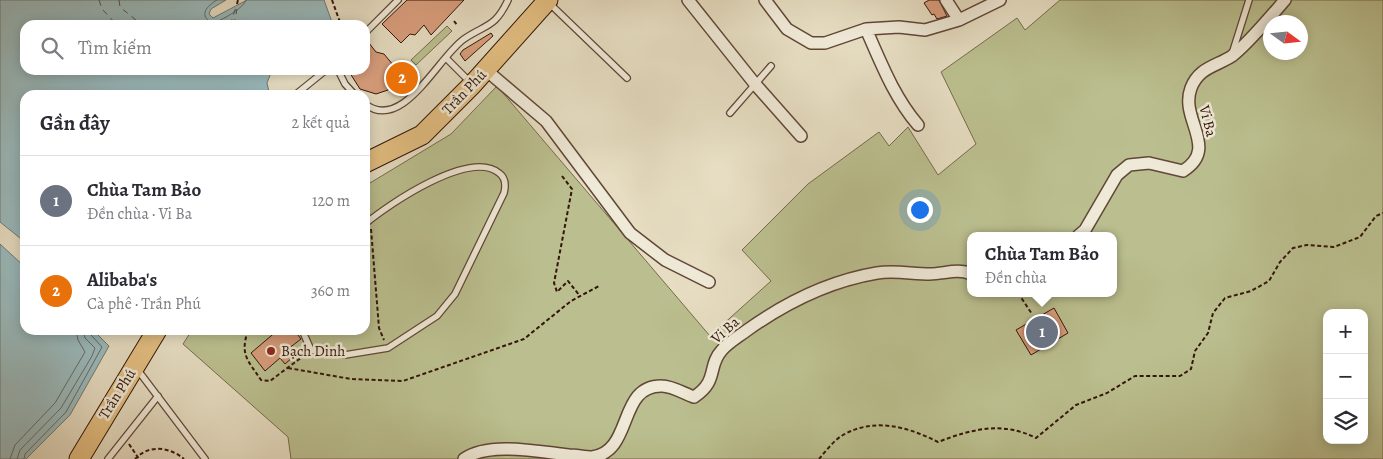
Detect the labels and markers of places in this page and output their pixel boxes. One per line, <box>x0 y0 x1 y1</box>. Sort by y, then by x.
pin: 2 <box>386 59 418 97</box>
pin: 1 <box>1026 313 1058 351</box>
place label: Bạch Dinh <box>281 341 345 361</box>
marker: Bạch Dinh <box>265 345 277 357</box>

